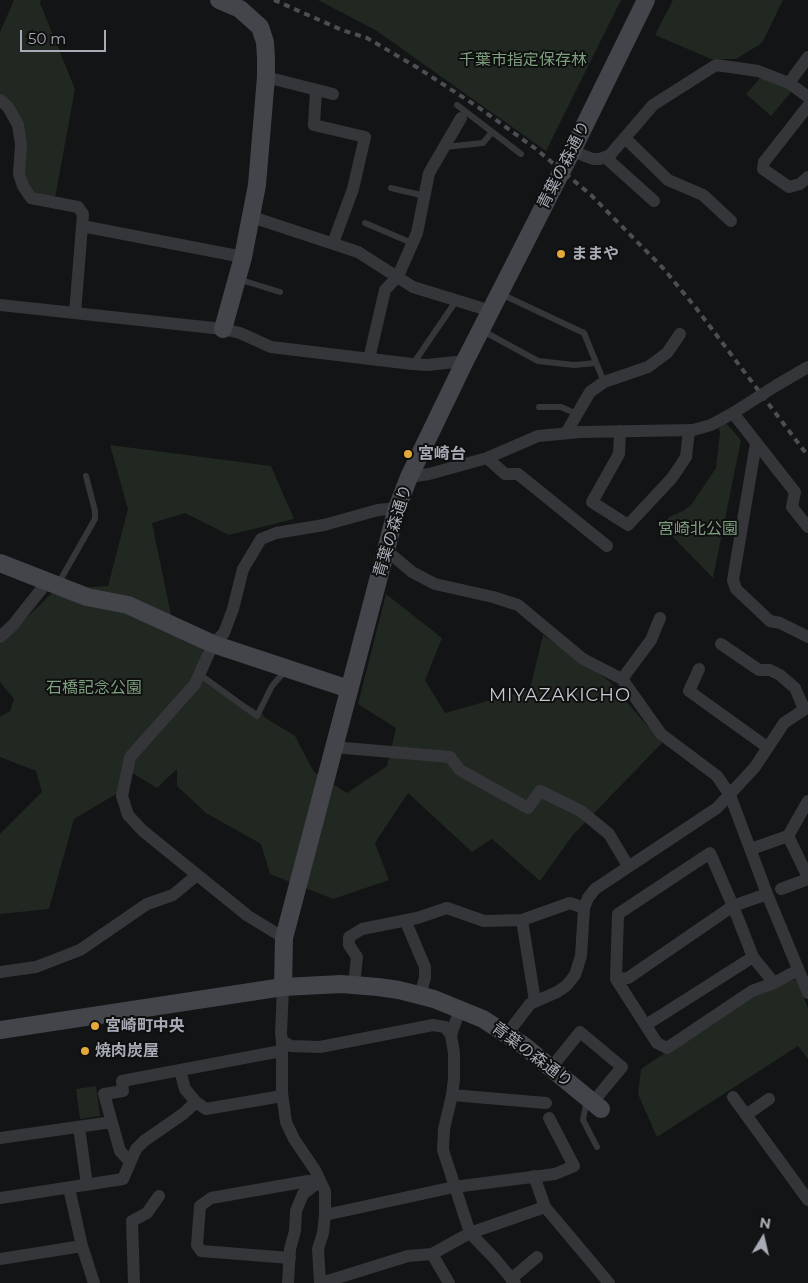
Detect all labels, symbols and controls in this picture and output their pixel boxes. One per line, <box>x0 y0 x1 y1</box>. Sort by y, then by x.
scale bar <box>22 20 109 52</box>
text: 50 m <box>28 29 66 48</box>
park label: 千葉市指定保存林 <box>459 50 587 70</box>
street label: 青葉の森通り <box>534 118 594 212</box>
place label: ままや <box>571 244 619 264</box>
marker: ままや <box>555 248 567 260</box>
place label: 宮崎台 <box>418 444 466 464</box>
marker: 宮崎台 <box>402 448 414 460</box>
street label: 青葉の森通り <box>370 482 416 580</box>
park label: 宮崎北公園 <box>658 519 738 539</box>
park label: 石橋記念公園 <box>46 678 142 698</box>
district label: MIYAZAKICHO <box>488 685 632 707</box>
place label: 宮崎町中央 <box>105 1016 185 1036</box>
street label: 青葉の森通り <box>488 1018 576 1092</box>
marker: 宮崎町中央 <box>89 1020 101 1032</box>
place label: 焼肉炭屋 <box>95 1041 159 1061</box>
marker: 焼肉炭屋 <box>79 1045 91 1057</box>
north arrow <box>738 1213 788 1263</box>
text: N <box>758 1213 772 1233</box>

